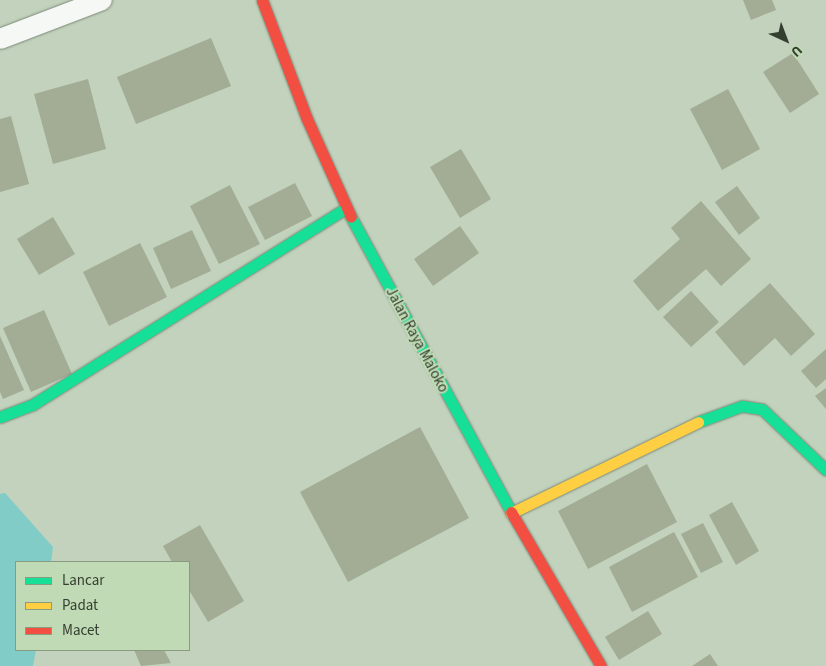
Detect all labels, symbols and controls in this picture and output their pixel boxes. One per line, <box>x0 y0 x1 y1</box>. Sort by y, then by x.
north arrow <box>761 15 811 65</box>
text: U <box>786 40 806 61</box>
street label: Jalan Raya Maloko <box>382 284 452 396</box>
legend <box>15 561 190 651</box>
text: Lancar <box>62 570 105 591</box>
text: Padat <box>62 595 98 616</box>
text: Macet <box>62 620 99 641</box>

